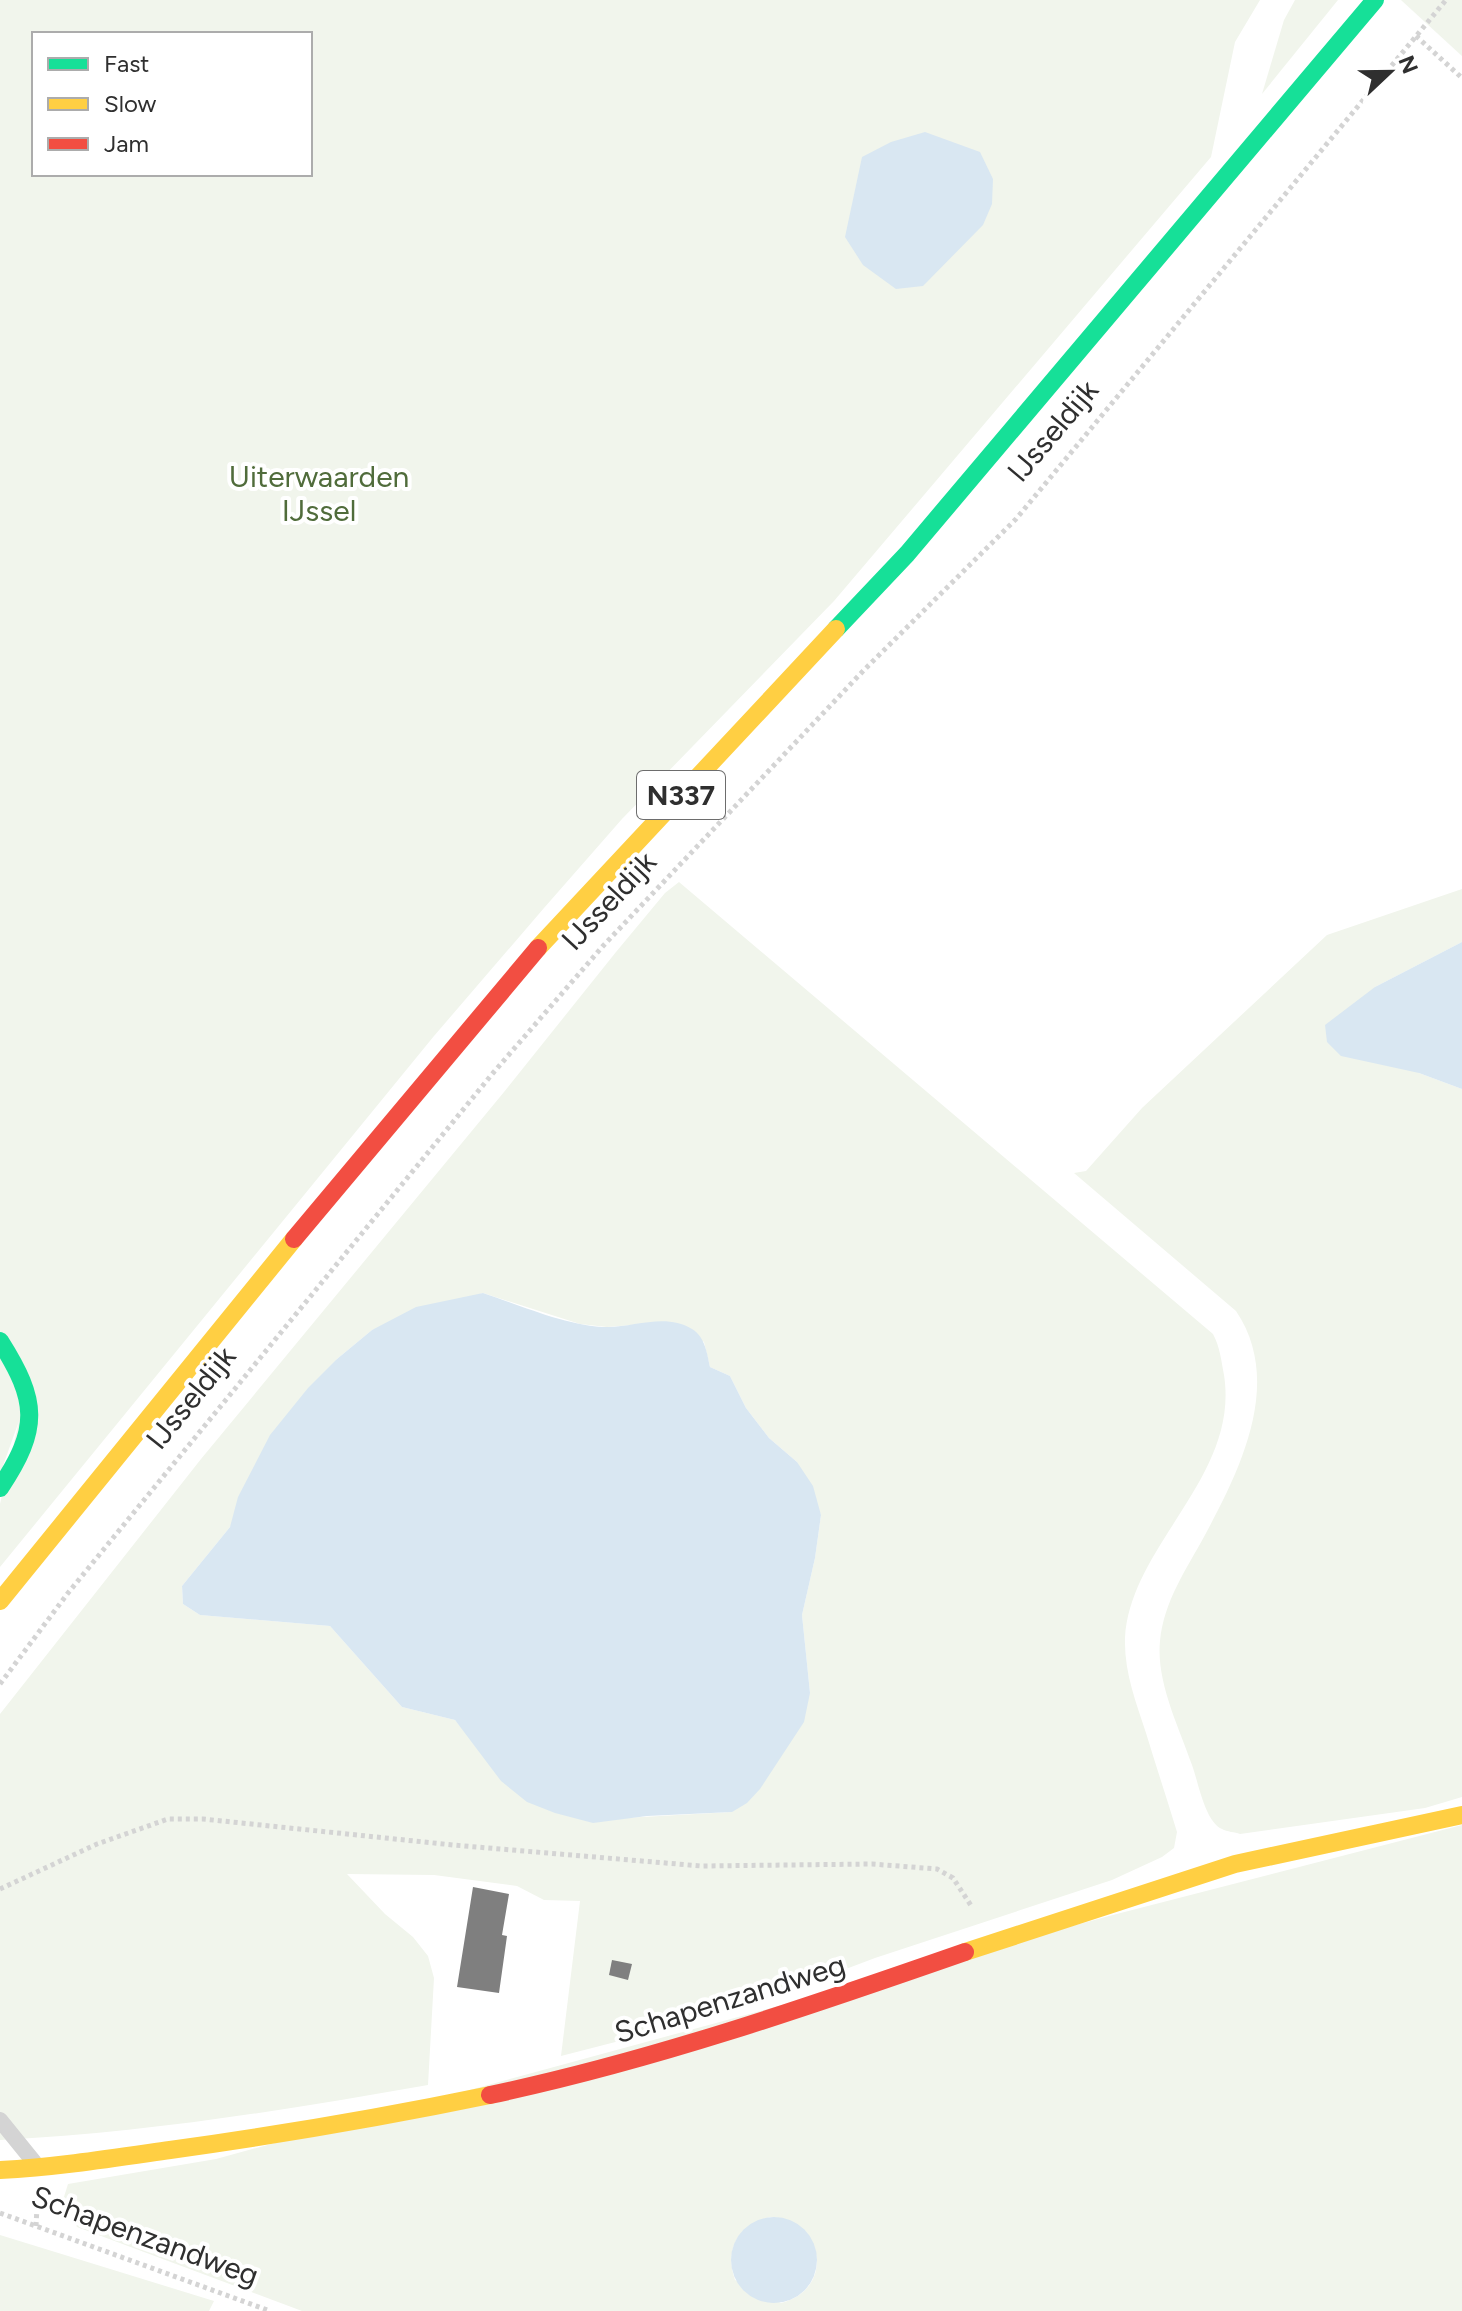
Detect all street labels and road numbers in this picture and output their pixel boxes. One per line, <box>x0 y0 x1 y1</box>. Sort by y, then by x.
street label: IJsseldijk <box>999 372 1106 489</box>
road number: N337 <box>637 771 725 819</box>
street label: IJsseldijk <box>554 843 664 958</box>
street label: IJsseldijk <box>138 1338 244 1457</box>
street label: Schapenzandweg <box>610 1946 850 2051</box>
street label: Schapenzandweg <box>27 2177 264 2294</box>

